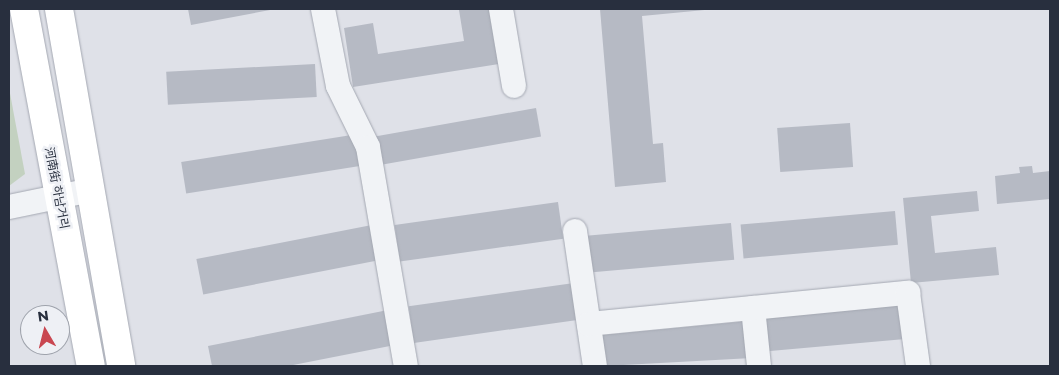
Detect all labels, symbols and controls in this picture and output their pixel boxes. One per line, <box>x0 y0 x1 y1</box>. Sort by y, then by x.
street label: 河南街 하남거리 <box>42 146 72 230</box>
north arrow <box>20 305 70 355</box>
text: N <box>36 306 50 326</box>

